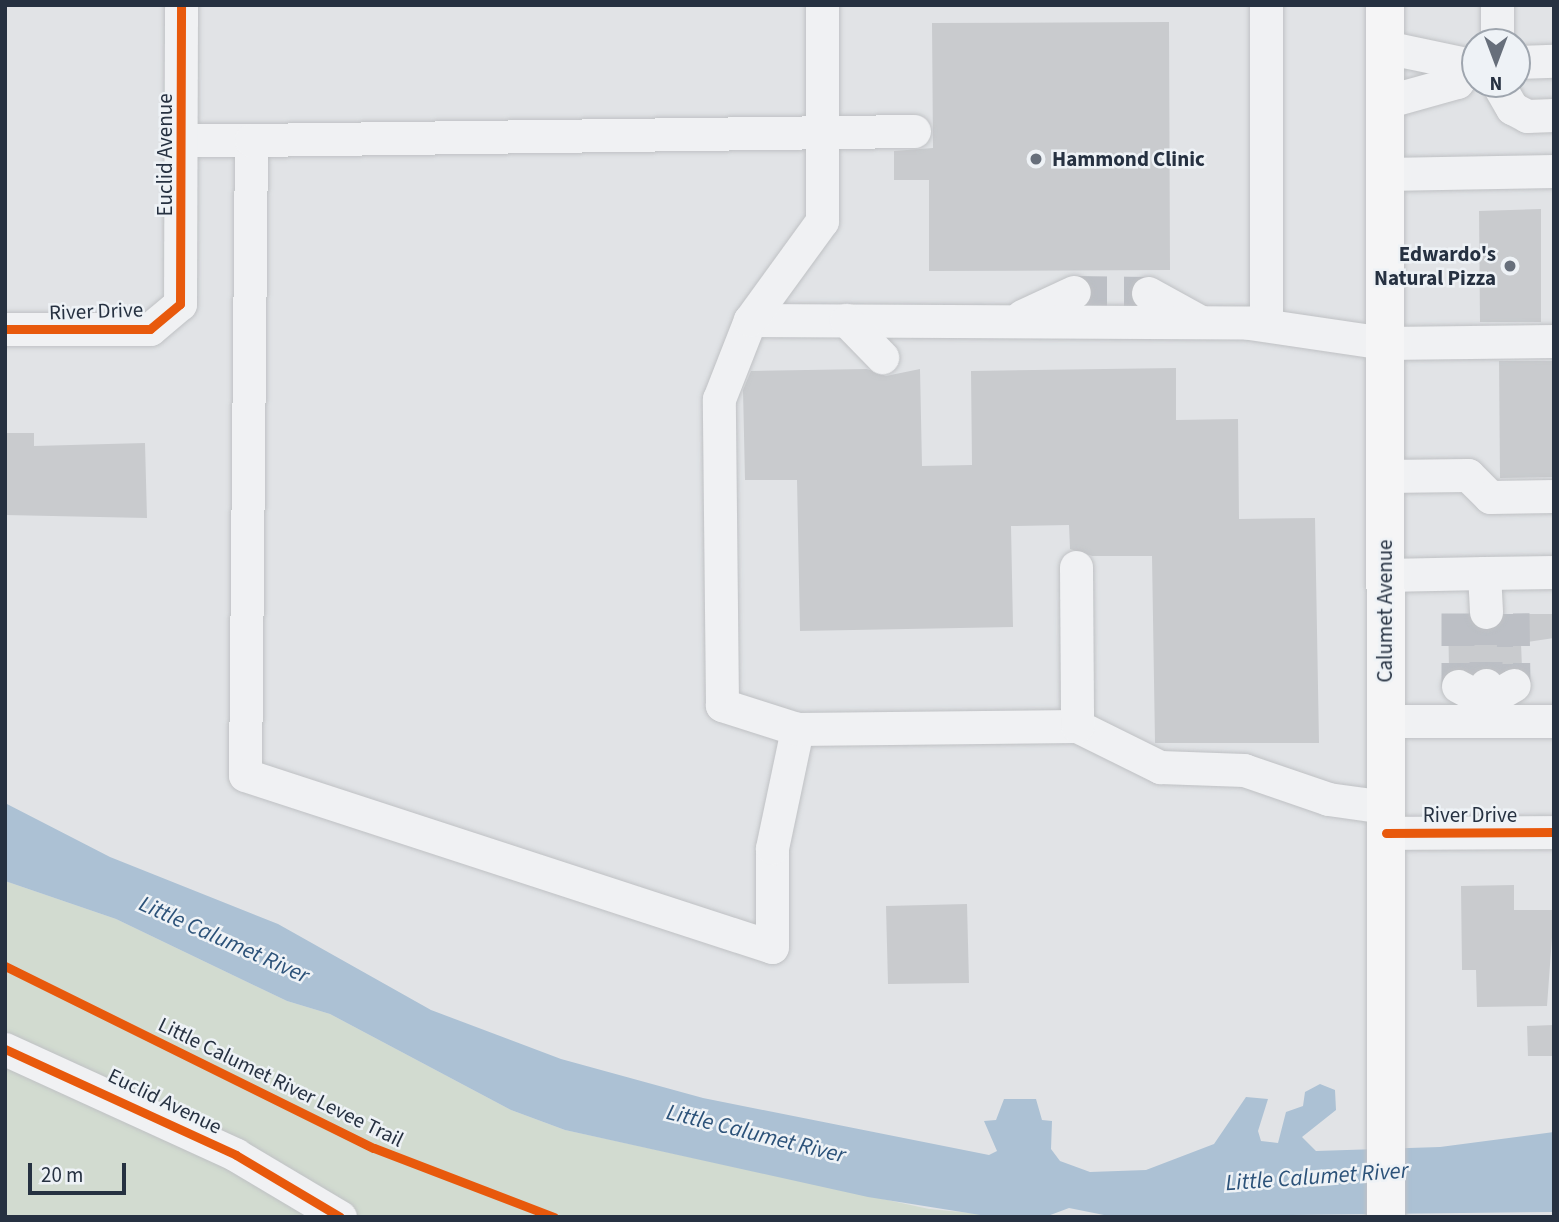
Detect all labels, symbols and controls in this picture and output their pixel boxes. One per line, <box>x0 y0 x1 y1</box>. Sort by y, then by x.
north arrow <box>1461 28 1531 98</box>
text: N <box>1490 69 1502 96</box>
street label: Euclid Avenue <box>152 93 178 217</box>
place label: Hammond Clinic <box>1052 146 1205 172</box>
marker: Hammond Clinic <box>1026 149 1046 169</box>
place label: Edwardo's Natural Pizza <box>1374 241 1496 291</box>
marker: Edwardo's Natural Pizza <box>1502 258 1518 274</box>
street label: River Drive <box>48 297 144 325</box>
street label: Calumet Avenue <box>1372 540 1398 682</box>
street label: River Drive <box>1423 802 1517 828</box>
water label: Little Calumet River <box>135 890 313 990</box>
street label: Little Calumet River Levee Trail <box>154 1012 408 1152</box>
street label: Euclid Avenue <box>104 1063 226 1139</box>
water label: Little Calumet River <box>664 1098 848 1170</box>
scale bar <box>32 1148 130 1192</box>
water label: Little Calumet River <box>1225 1157 1409 1197</box>
text: 20 m <box>41 1160 83 1190</box>

